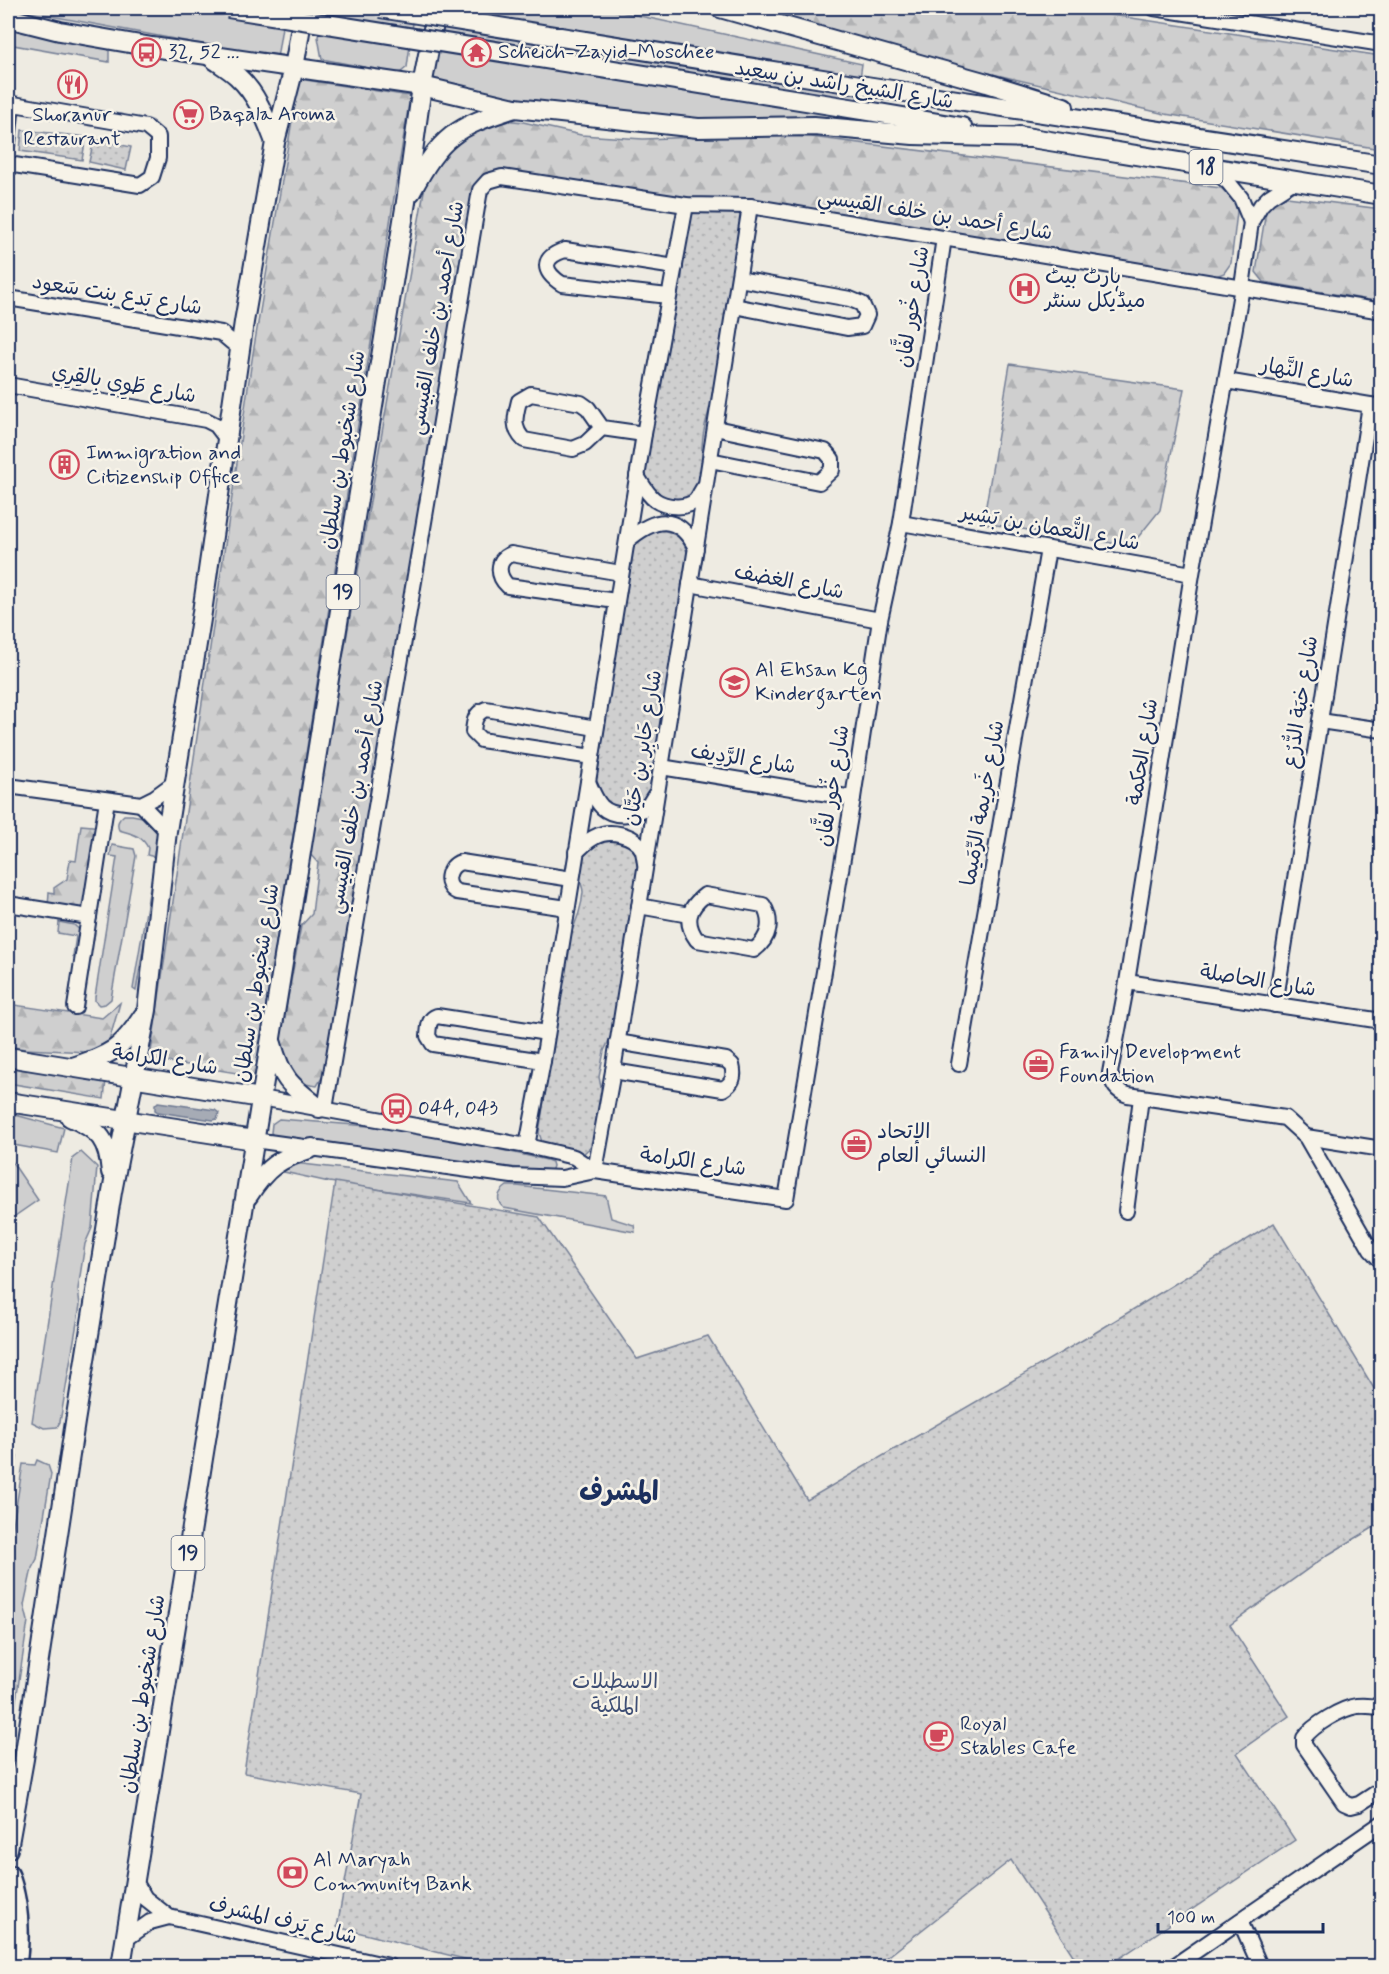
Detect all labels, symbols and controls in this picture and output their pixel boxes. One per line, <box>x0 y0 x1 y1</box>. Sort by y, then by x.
bus stop icon: 32, 52 ... <box>131 36 163 68</box>
temple icon: Scheich-Zayid-Moschee <box>461 36 493 68</box>
place label: 32, 52 ... <box>168 38 240 66</box>
place label: Scheich-Zayid-Moschee <box>498 38 715 66</box>
street label: شارع الشيخ راشد بن سعيد <box>733 54 955 116</box>
restaurant icon: Shoranur Restaurant <box>56 68 88 100</box>
supermarket icon: Baqala Aroma <box>172 98 204 130</box>
place label: Baqala Aroma <box>209 100 336 128</box>
place label: Shoranur Restaurant <box>23 101 121 153</box>
road number: 18 <box>1190 150 1222 184</box>
street label: شارع أحمد بن خلف القبيسي <box>815 183 1054 251</box>
street label: شارع أحمد بن خلف القبيسي <box>403 199 475 438</box>
street label: شارع خُور لفَّان <box>885 243 936 370</box>
place label: ہارٹ بیٹ میڈیکل سنٹر <box>1043 263 1145 315</box>
street label: شارع بَدع بنت سَعود <box>30 268 204 322</box>
hospital icon: ہارٹ بیٹ میڈیکل سنٹر <box>1008 273 1040 305</box>
street label: شارع شخبوط بن سلطان <box>313 349 373 551</box>
street label: شارع النَّهار <box>1256 349 1356 395</box>
street label: شارع طَوِي بِالقِرِي <box>49 358 198 413</box>
place label: Immigration and Citizenship Office <box>86 439 241 491</box>
building icon: Immigration and Citizenship Office <box>49 449 81 481</box>
street label: شارع النُّعمان بن بَشِير <box>956 495 1143 558</box>
street label: شارع الغضف <box>732 558 846 606</box>
road number: 19 <box>326 575 360 609</box>
street label: شارع خبَة الدُّرُع <box>1276 634 1325 770</box>
place label: Al Ehsan Kg Kindergarten <box>755 656 882 710</box>
school or university icon: Al Ehsan Kg Kindergarten <box>718 666 750 698</box>
street label: شارع جَابِر بن حَيَّان <box>617 668 672 828</box>
street label: شارع أحمد بن خلف القبيسي <box>322 678 394 917</box>
street label: شارع الحكمة <box>1121 697 1165 807</box>
street label: شارع خَرِيمة الرِّمَيما <box>954 718 1013 888</box>
street label: شارع خُور لفَّان <box>805 722 856 849</box>
street label: شارع الرَّدِيف <box>689 737 797 781</box>
street label: شارع شخبوط بن سلطان <box>227 882 287 1084</box>
street label: شارع الحاصلة <box>1198 958 1318 1004</box>
street label: شارع الكرامة <box>110 1038 220 1082</box>
place label: Family Development Foundation <box>1059 1038 1241 1090</box>
office icon: Family Development Foundation <box>1022 1048 1054 1080</box>
bus stop icon: 044, 043 <box>381 1092 413 1124</box>
place label: 044, 043 <box>418 1094 499 1122</box>
place label: الإتحاد النسائي العام <box>877 1118 986 1174</box>
office icon: الإتحاد النسائي العام <box>840 1128 872 1160</box>
street label: شارع الكرامة <box>638 1141 748 1183</box>
district label: المشرف <box>579 1475 659 1510</box>
road number: 19 <box>172 1536 204 1570</box>
street label: شارع شخبوط بن سلطان <box>113 1593 173 1795</box>
park label: الاسطبلات الملكية <box>572 1668 658 1720</box>
place label: Royal Stables Cafe <box>960 1710 1077 1762</box>
cafe icon: Royal Stables Cafe <box>923 1720 955 1752</box>
place label: Al Maryah Community Bank <box>313 1846 472 1898</box>
bank icon: Al Maryah Community Bank <box>276 1856 308 1888</box>
street label: شارع يَرف المشرف <box>206 1890 360 1952</box>
scale bar <box>1158 1896 1323 1934</box>
text: 100 m <box>1167 1906 1215 1930</box>

